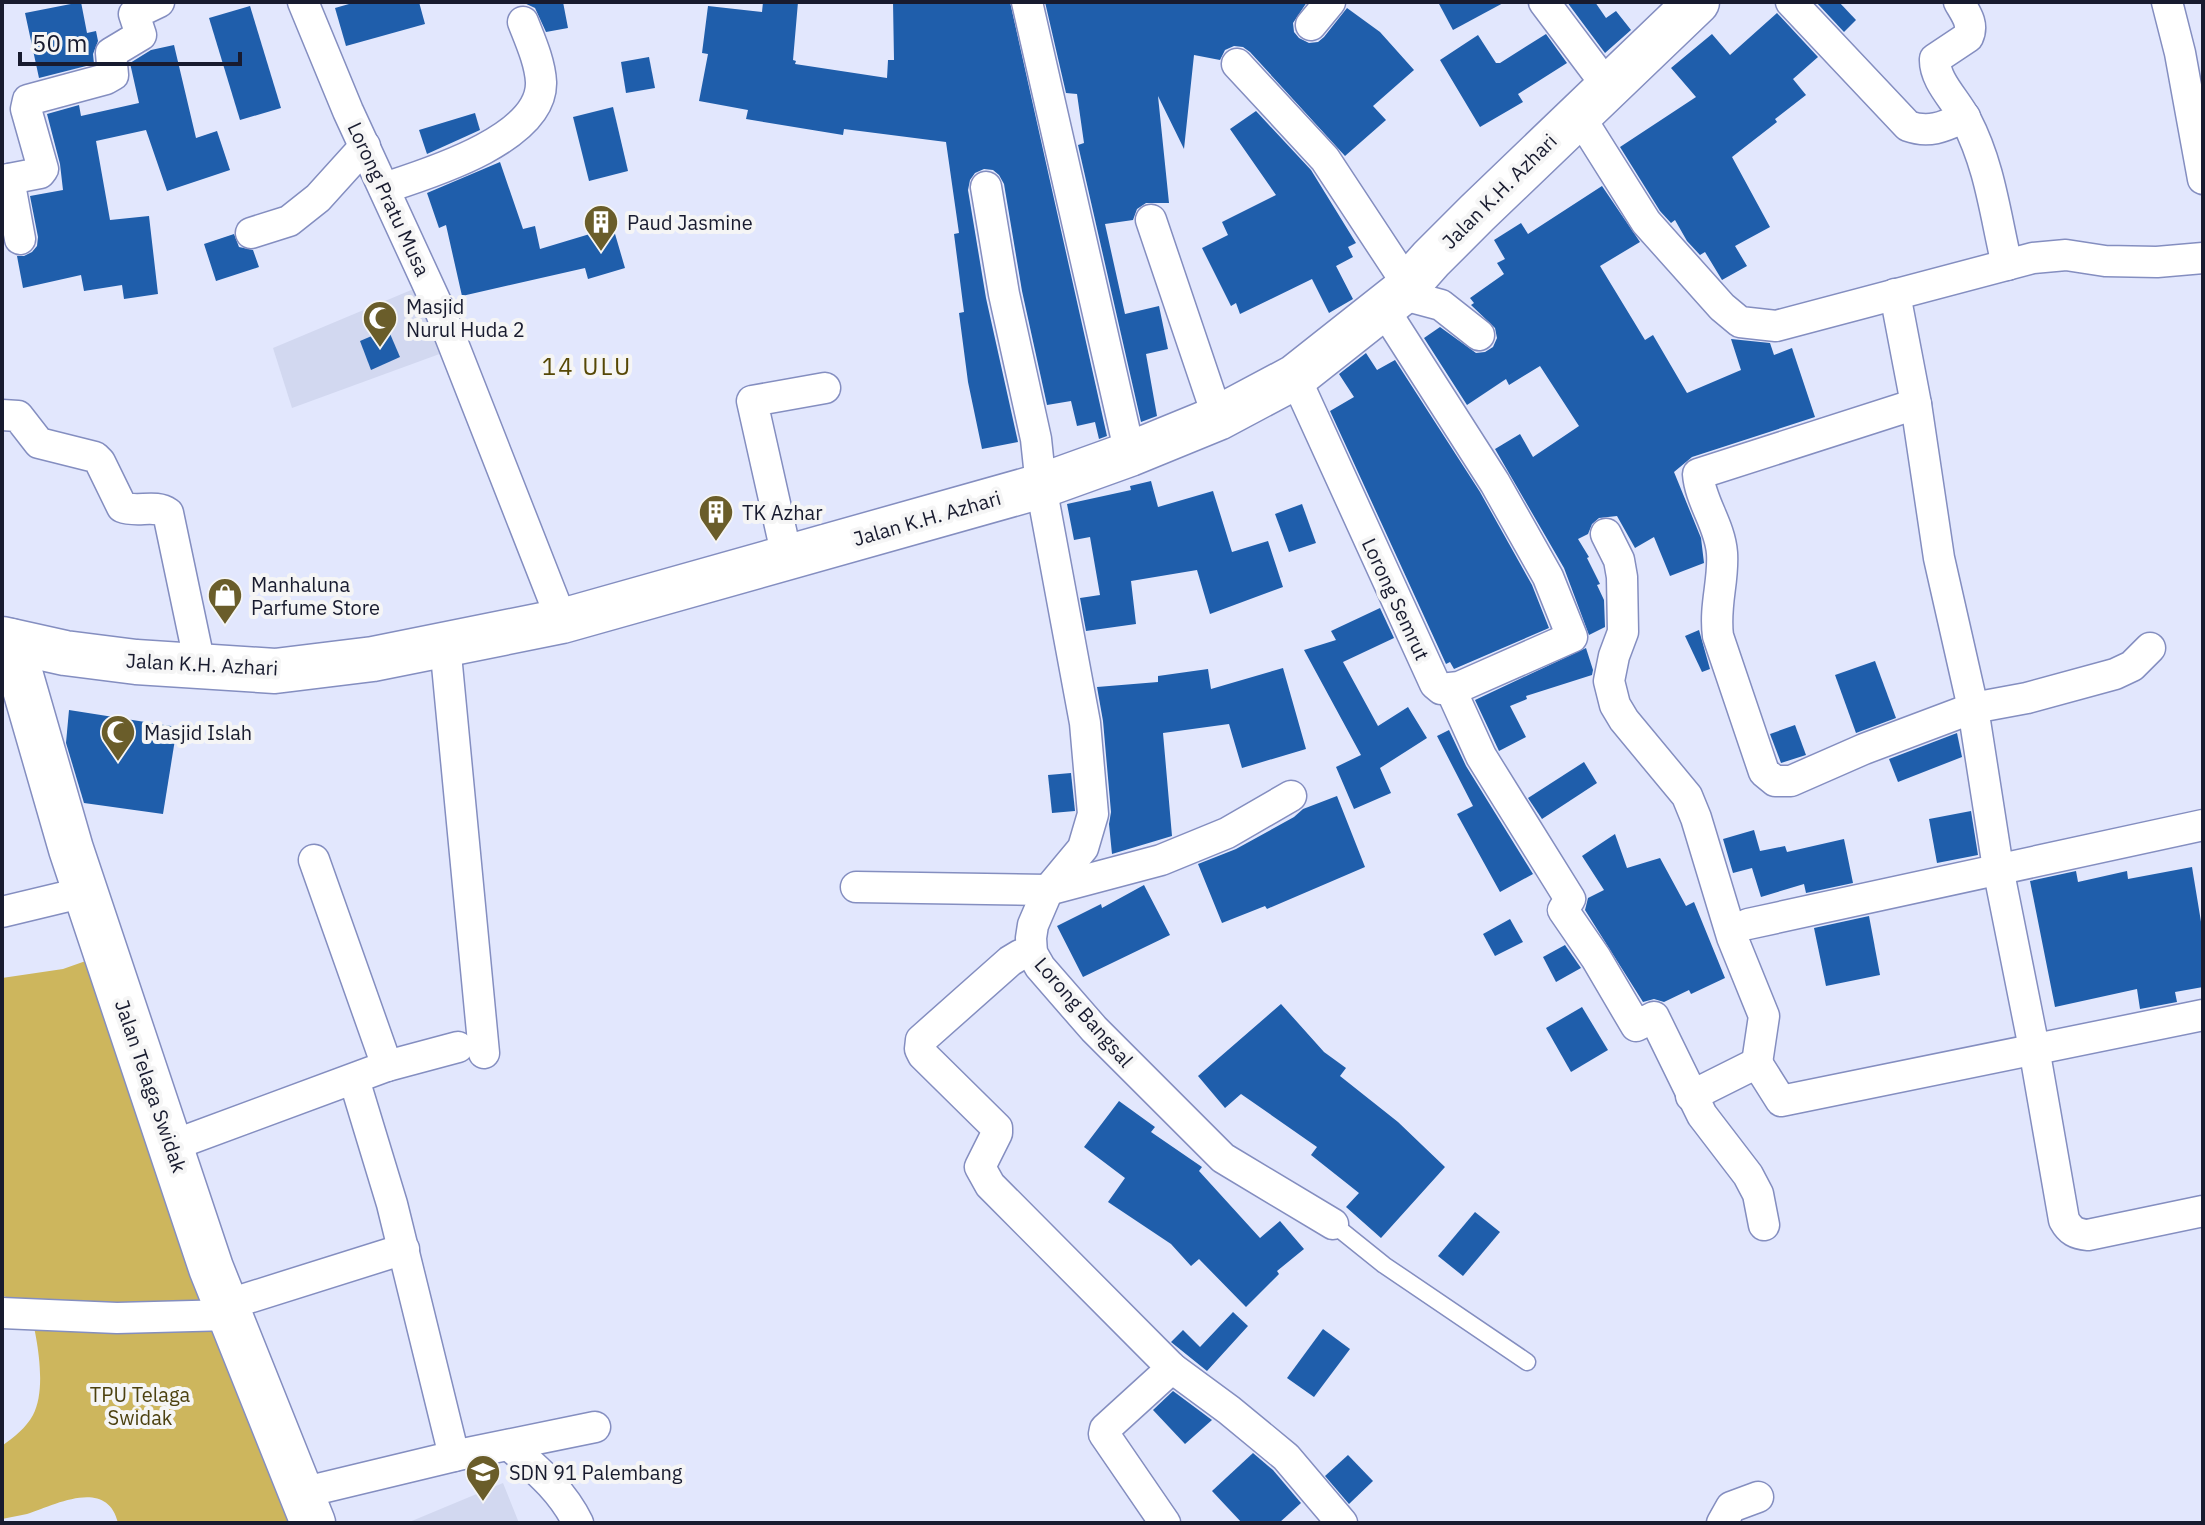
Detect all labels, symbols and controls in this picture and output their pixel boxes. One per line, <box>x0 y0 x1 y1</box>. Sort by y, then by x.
scale bar <box>20 16 240 66</box>
text: 50 m <box>32 27 87 59</box>
street label: Lorong Pratu Musa <box>341 118 437 281</box>
street label: Jalan K.H. Azhari <box>1436 128 1562 254</box>
building icon: Paud Jasmine <box>582 203 620 253</box>
place label: Paud Jasmine <box>627 209 753 236</box>
place label: Masjid Nurul Huda 2 <box>406 293 525 343</box>
mosque icon: Masjid Nurul Huda 2 <box>361 299 399 349</box>
district label: 14 ULU <box>542 350 632 382</box>
street label: Jalan K.H. Azhari <box>850 484 1004 552</box>
building icon: TK Azhar <box>697 493 735 543</box>
place label: TK Azhar <box>742 499 823 526</box>
street label: Lorong Semrut <box>1356 534 1436 664</box>
place label: Manhaluna Parfume Store <box>251 571 380 621</box>
shop icon: Manhaluna Parfume Store <box>206 576 244 626</box>
street label: Jalan K.H. Azhari <box>125 647 279 681</box>
mosque icon: Masjid Islah <box>99 713 137 763</box>
place label: Masjid Islah <box>144 719 252 746</box>
street label: Lorong Bangsal <box>1029 951 1139 1073</box>
street label: Jalan Telaga Swidak <box>109 996 193 1176</box>
park label: TPU Telaga Swidak <box>90 1381 190 1431</box>
school or university icon: SDN 91 Palembang <box>464 1453 502 1503</box>
place label: SDN 91 Palembang <box>509 1459 683 1486</box>

